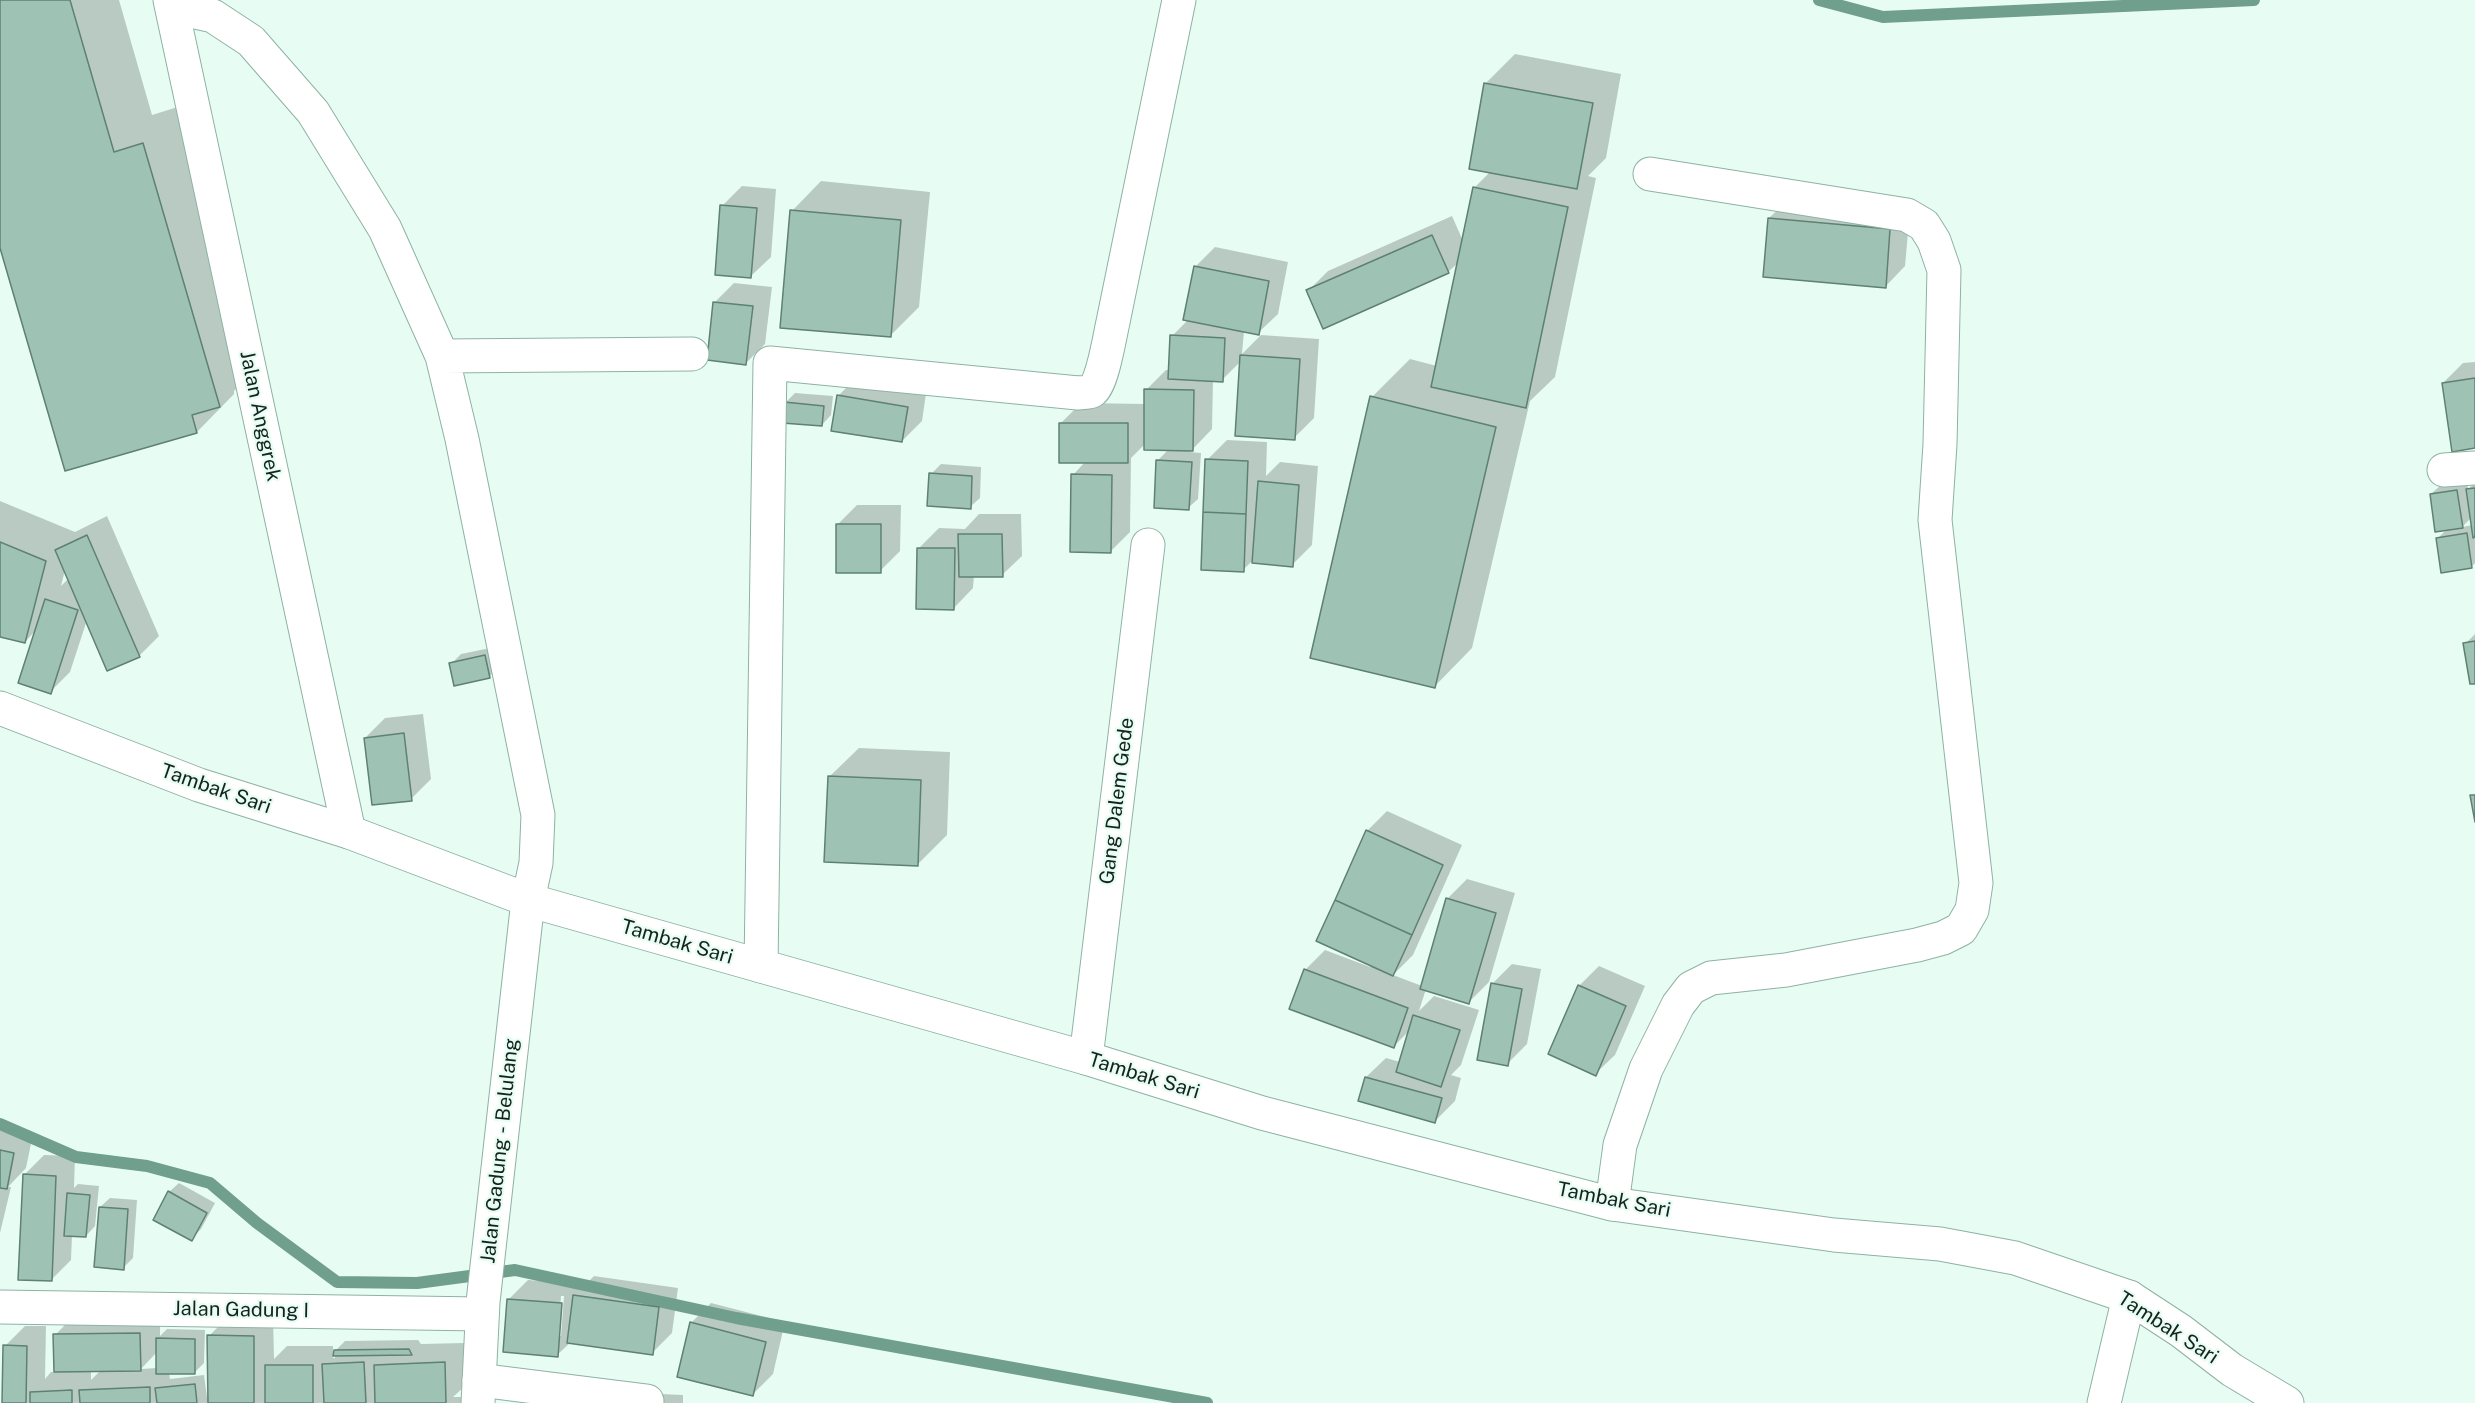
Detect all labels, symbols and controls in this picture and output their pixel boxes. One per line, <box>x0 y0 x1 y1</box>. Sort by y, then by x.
street label: Jalan Anggrek <box>234 349 286 483</box>
street label: Gang Dalem Gede <box>1095 716 1139 886</box>
street label: Tambak Sari <box>158 759 274 819</box>
street label: Tambak Sari <box>618 915 736 969</box>
street label: Jalan Gadung - Belulang <box>476 1037 524 1265</box>
street label: Tambak Sari <box>1085 1048 1203 1104</box>
street label: Tambak Sari <box>1555 1177 1673 1223</box>
street label: Tambak Sari <box>2113 1287 2223 1369</box>
street label: Jalan Gadung I <box>173 1297 309 1323</box>

